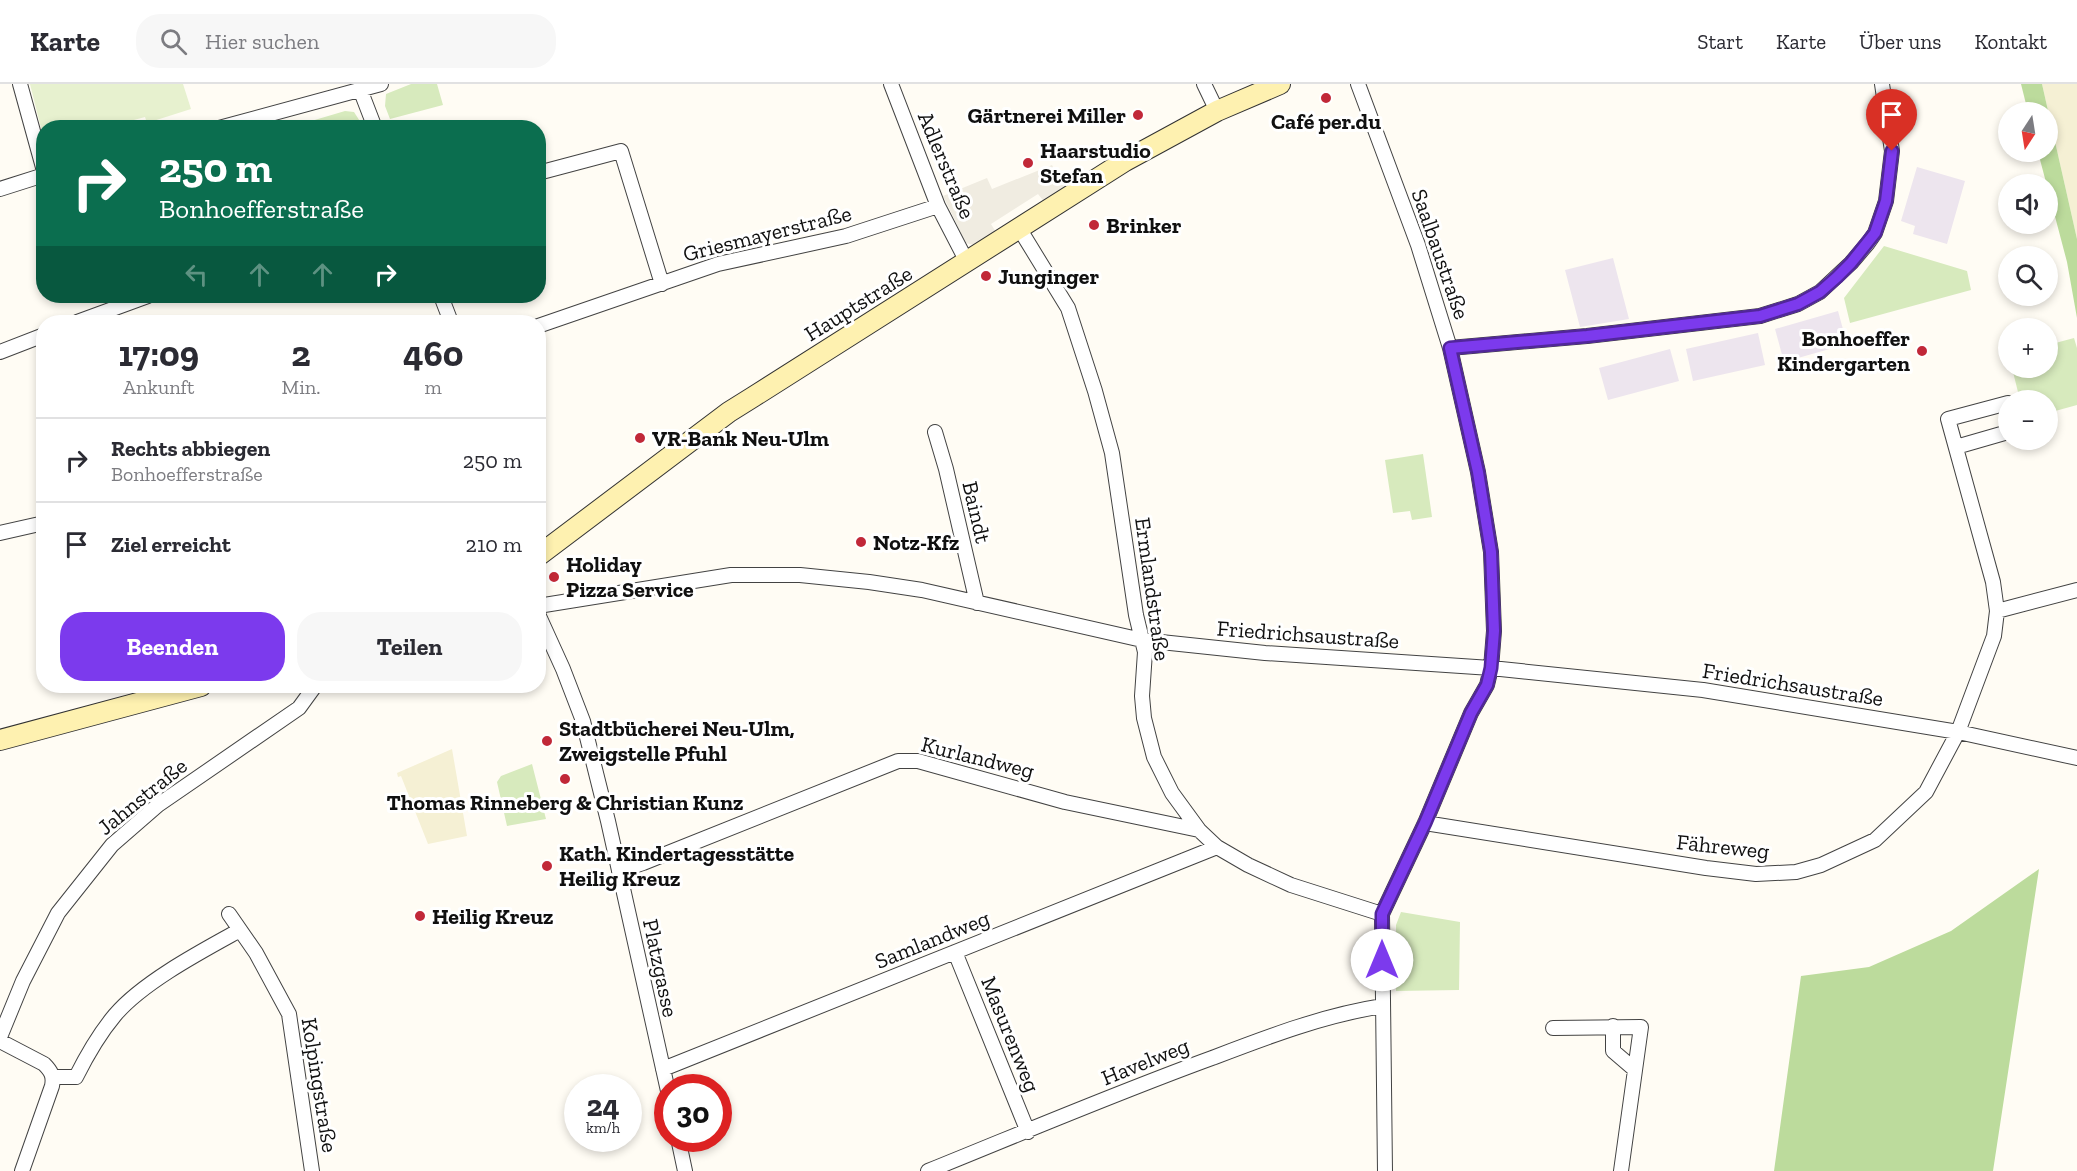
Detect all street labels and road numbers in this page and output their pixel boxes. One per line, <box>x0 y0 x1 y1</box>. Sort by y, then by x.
street label: Adlerstraße <box>912 108 981 223</box>
street label: Saalbaustraße <box>1406 186 1475 323</box>
street label: Griesmayerstraße <box>680 200 854 267</box>
street label: Hauptstraße <box>799 260 917 347</box>
street label: Baindt <box>956 478 997 547</box>
street label: Ermlandstraße <box>1129 516 1176 663</box>
street label: Friedrichsaustraße <box>1216 615 1400 654</box>
street label: Friedrichsaustraße <box>1700 657 1885 712</box>
street label: Kurlandweg <box>919 730 1037 785</box>
street label: Jahnstraße <box>92 752 193 841</box>
street label: Fähreweg <box>1675 828 1771 865</box>
street label: Samlandweg <box>871 904 993 975</box>
street label: Platzgasse <box>637 916 684 1020</box>
street label: Masurenweg <box>975 972 1046 1096</box>
street label: Kolpingstraße <box>296 1016 343 1154</box>
street label: Havelweg <box>1097 1032 1193 1091</box>

